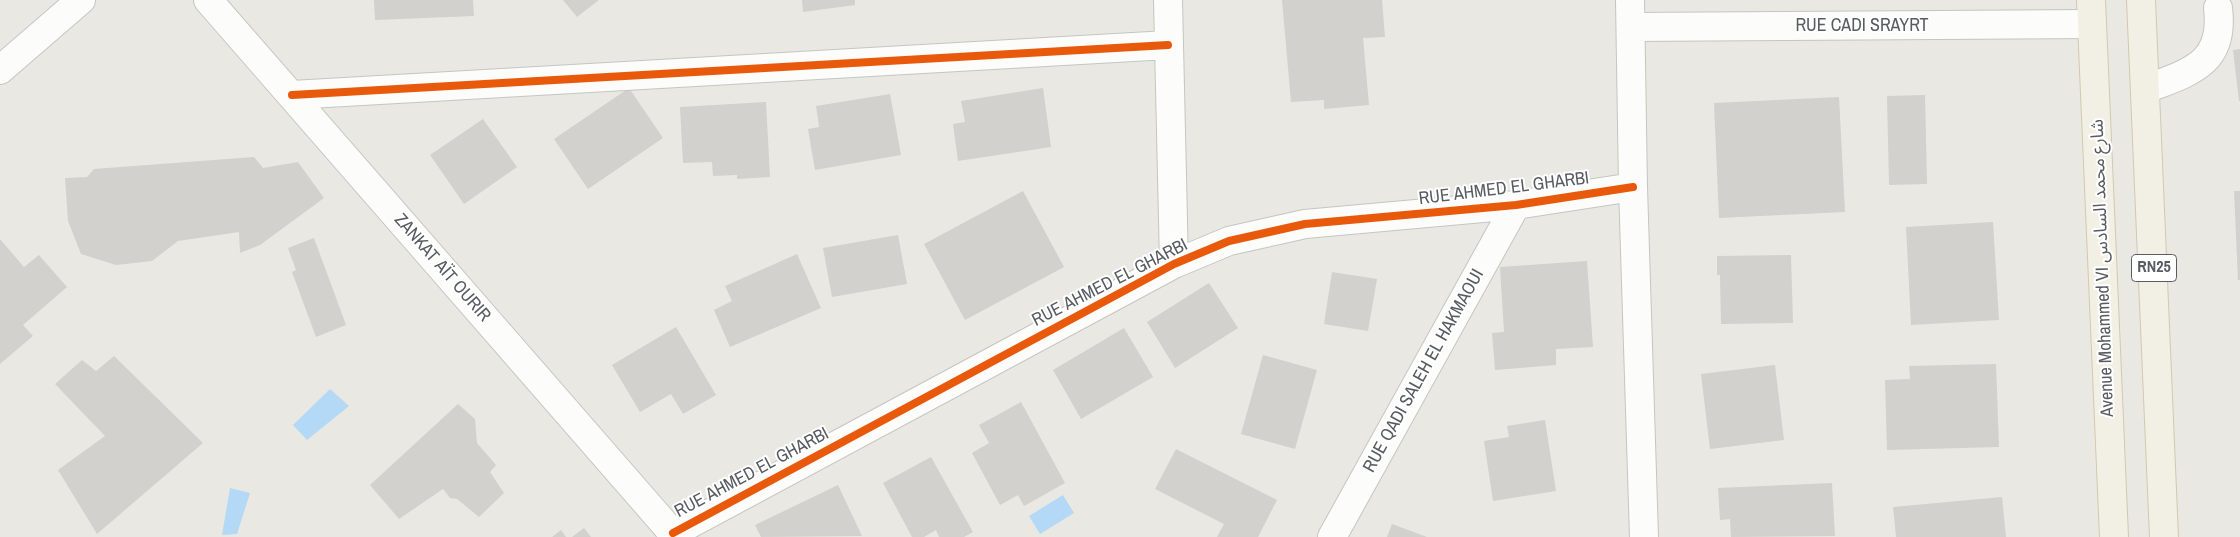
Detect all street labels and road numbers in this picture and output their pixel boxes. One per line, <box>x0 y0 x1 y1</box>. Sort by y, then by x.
street label: RUE CADI SRAYRT <box>1795 15 1929 37</box>
street label: Avenue Mohammed VI شارع محمد السادس <box>2087 119 2119 417</box>
street label: RUE AHMED EL GHARBI <box>1418 168 1590 210</box>
street label: ZANKAT AÏT OURIR <box>389 210 495 326</box>
street label: RUE AHMED EL GHARBI <box>1029 234 1191 332</box>
road number: RN25 <box>2132 254 2176 282</box>
street label: RUE QADI SALEH EL HAKMAOUI <box>1359 266 1489 476</box>
street label: RUE AHMED EL GHARBI <box>671 423 833 523</box>

